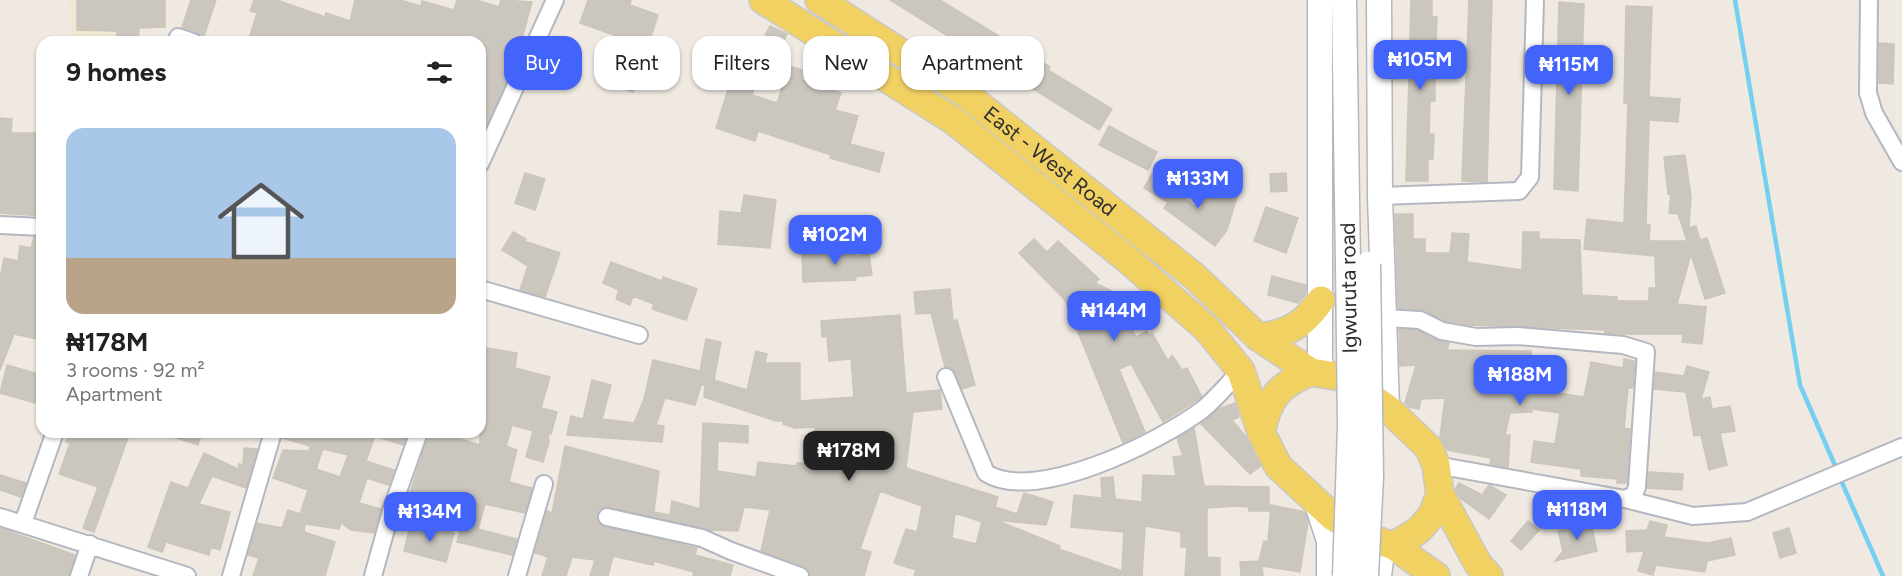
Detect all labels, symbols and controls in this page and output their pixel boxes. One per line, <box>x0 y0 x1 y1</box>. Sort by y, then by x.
chip: Buy <box>504 36 582 90</box>
chip: Rent <box>594 36 680 90</box>
chip: Filters <box>692 36 791 90</box>
chip: New <box>803 36 889 90</box>
chip: Apartment <box>901 36 1044 90</box>
pin: ₦105M <box>1378 40 1462 91</box>
pin: ₦115M <box>1527 45 1611 96</box>
text: ₦105M <box>1388 47 1452 71</box>
text: ₦115M <box>1539 52 1599 76</box>
text: 9 homes <box>66 56 166 88</box>
icon: filters <box>423 56 456 89</box>
street label: East - West Road <box>979 101 1121 221</box>
pin: ₦133M <box>1156 159 1240 210</box>
text: ₦133M <box>1167 166 1229 190</box>
icon: home <box>207 167 315 275</box>
pin: ₦102M <box>793 215 877 266</box>
text: ₦102M <box>803 222 867 246</box>
street label: Igwuruta road <box>1335 222 1362 354</box>
pin: ₦144M <box>1072 291 1156 342</box>
text: ₦144M <box>1081 298 1147 322</box>
text: ₦178M <box>66 326 148 358</box>
pin: ₦188M <box>1478 355 1562 406</box>
text: 3 rooms · 92 m² <box>66 358 205 382</box>
text: ₦188M <box>1488 362 1552 386</box>
text: Apartment <box>66 382 163 406</box>
pin: ₦178M <box>807 431 891 482</box>
text: ₦178M <box>817 438 881 462</box>
pin: ₦118M <box>1535 490 1619 541</box>
pin: ₦134M <box>388 492 472 543</box>
text: ₦118M <box>1547 497 1607 521</box>
text: ₦134M <box>398 499 462 523</box>

